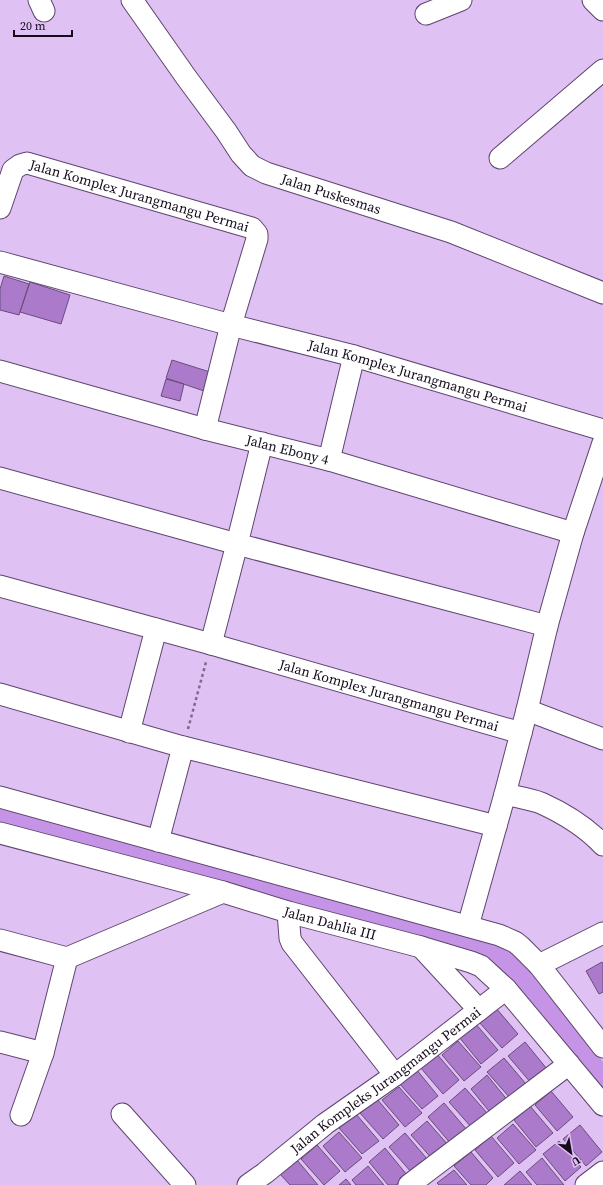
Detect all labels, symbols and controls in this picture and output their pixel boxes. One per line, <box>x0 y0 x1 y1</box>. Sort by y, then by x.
scale bar <box>14 12 72 38</box>
text: 20 m <box>20 18 46 34</box>
street label: Jalan Komplex Jurangmangu Permai <box>26 154 251 237</box>
street label: Jalan Puskesmas <box>278 168 384 219</box>
street label: Jalan Komplex Jurangmangu Permai <box>305 335 530 417</box>
street label: Jalan Ebony 4 <box>243 429 331 470</box>
street label: Jalan Komplex Jurangmangu Permai <box>276 654 501 736</box>
street label: Jalan Dahlia III <box>280 901 378 945</box>
street label: Jalan Kompleks Jurangmangu Permai <box>285 1002 485 1159</box>
north arrow <box>551 1133 591 1173</box>
text: U <box>569 1153 583 1170</box>

